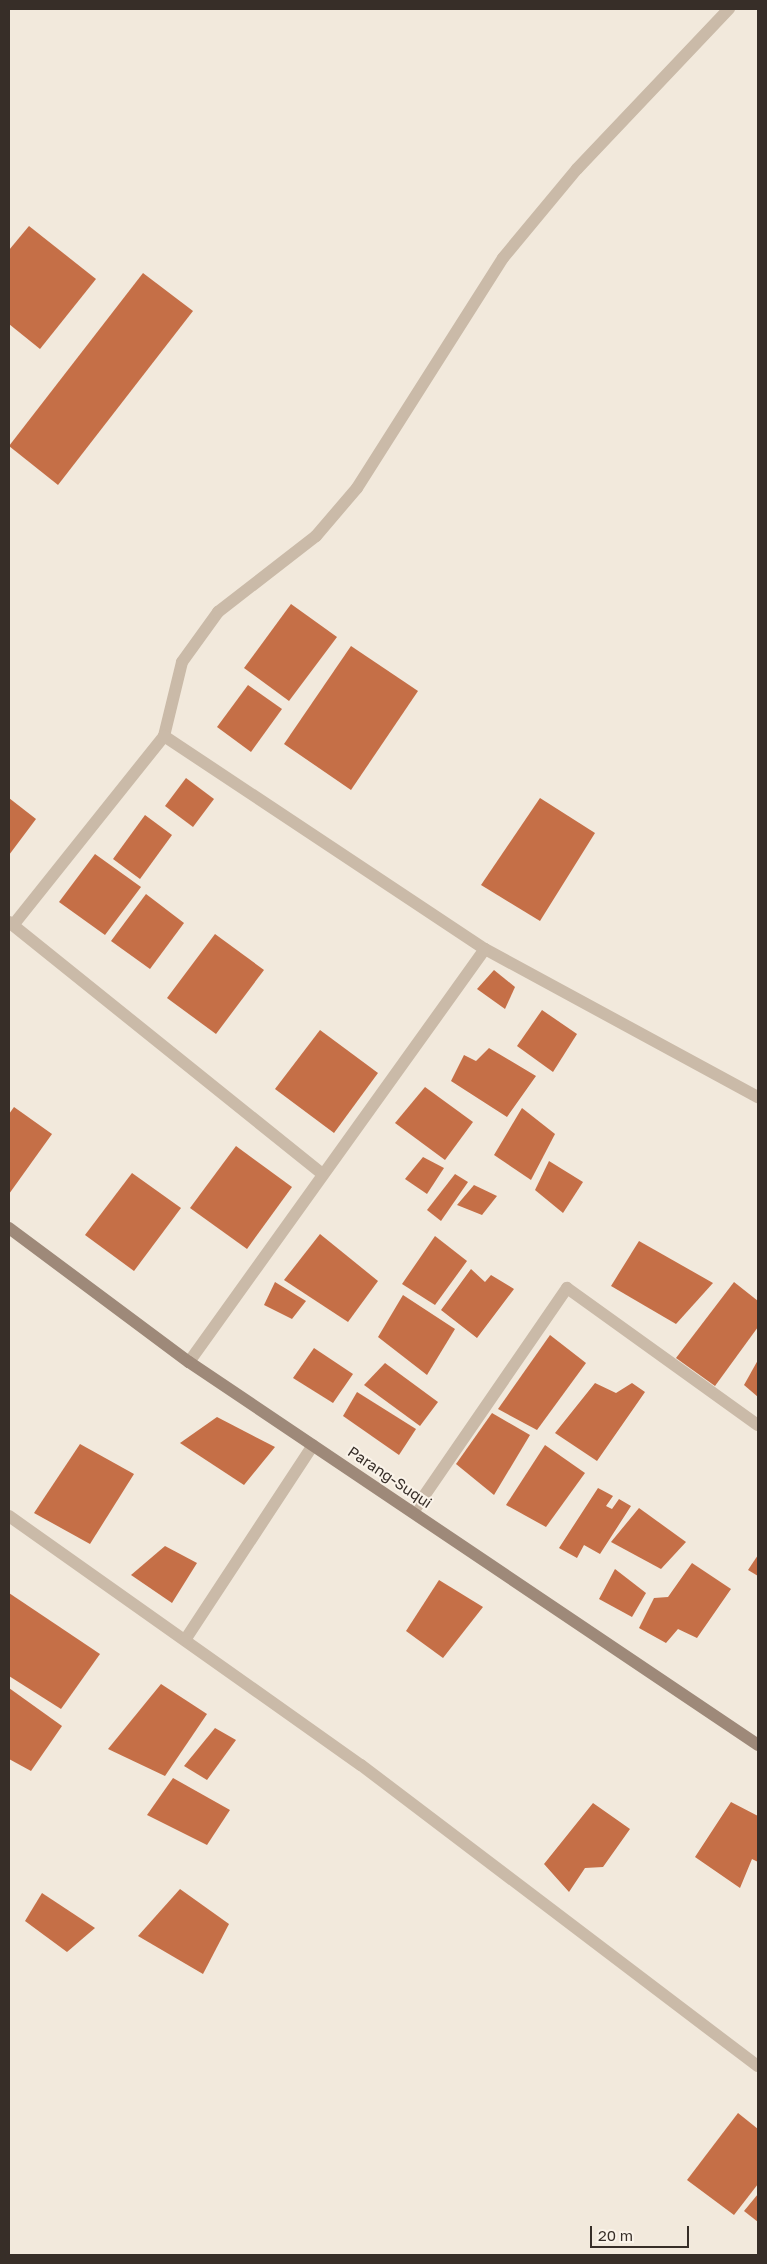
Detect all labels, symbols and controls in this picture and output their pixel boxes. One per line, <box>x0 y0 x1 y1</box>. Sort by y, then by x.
street label: Parang-Suqui <box>345 1442 435 1512</box>
scale bar <box>592 2216 691 2248</box>
text: 20 m <box>598 2226 633 2244</box>

